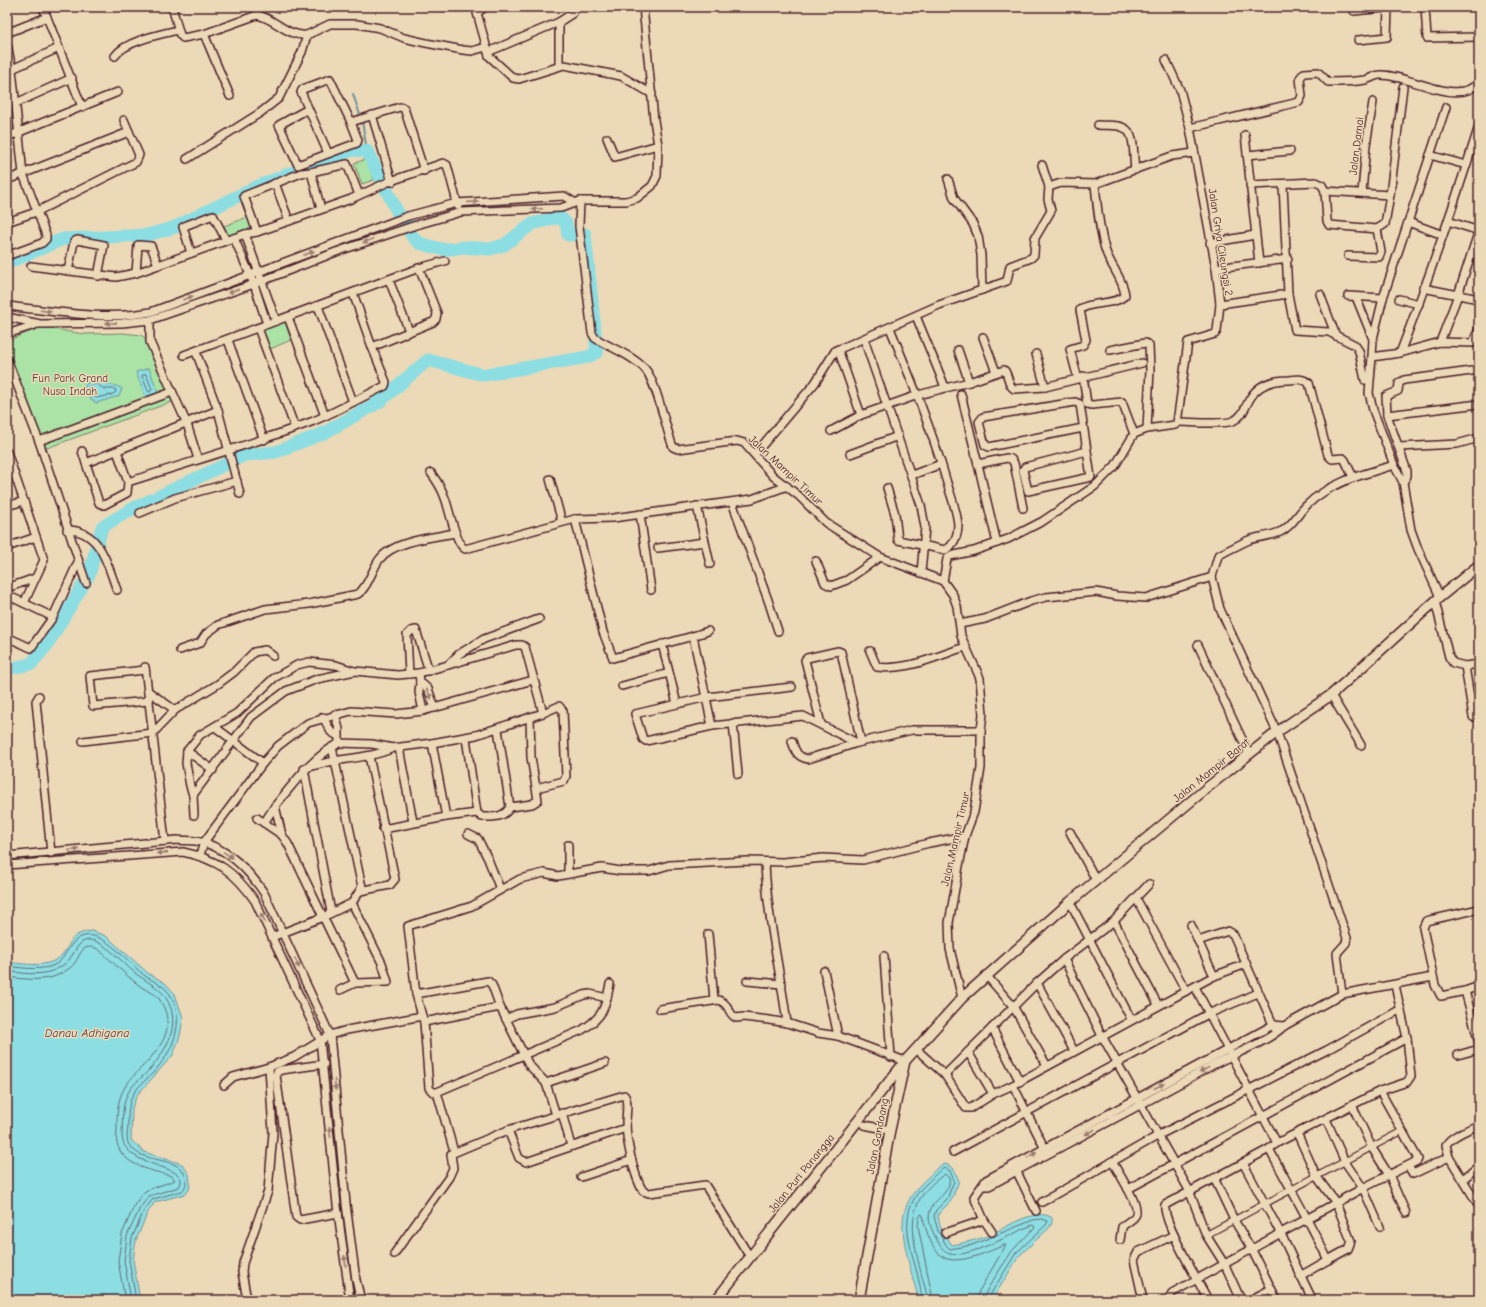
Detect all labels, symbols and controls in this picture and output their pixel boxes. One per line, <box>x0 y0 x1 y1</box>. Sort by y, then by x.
street label: Jalan Damai <box>1346 116 1367 176</box>
street label: Jalan Griya Cileungsi 2 <box>1206 187 1235 297</box>
one-way arrow <box>467 198 479 205</box>
one-way arrow <box>530 206 543 212</box>
one-way arrow <box>362 239 374 245</box>
one-way arrow <box>304 249 316 255</box>
one-way arrow <box>226 289 238 295</box>
one-way arrow <box>182 295 194 301</box>
one-way arrow <box>40 308 52 314</box>
one-way arrow <box>104 320 117 326</box>
park label: Fun Park Grand Nusa Indah <box>32 372 108 398</box>
street label: Jalan Mampir Timur <box>746 433 826 508</box>
one-way arrow <box>426 688 432 700</box>
street label: Jalan Mampir Barat <box>1171 735 1253 805</box>
street label: Jalan Mampir Timur <box>938 790 973 887</box>
one-way arrow <box>68 847 80 854</box>
one-way arrow <box>155 850 168 856</box>
one-way arrow <box>223 851 233 859</box>
one-way arrow <box>260 912 266 923</box>
one-way arrow <box>294 957 300 968</box>
water label: Danau Adhigana <box>45 1026 129 1040</box>
one-way arrow <box>1199 1067 1210 1074</box>
one-way arrow <box>332 1079 338 1091</box>
one-way arrow <box>1153 1083 1165 1090</box>
street label: Jalan Gandoang <box>864 1097 891 1175</box>
one-way arrow <box>327 1126 333 1138</box>
one-way arrow <box>1084 1129 1096 1136</box>
street label: Jalan Puri Panangga <box>766 1131 837 1215</box>
one-way arrow <box>1026 1151 1038 1158</box>
one-way arrow <box>342 1255 348 1267</box>

